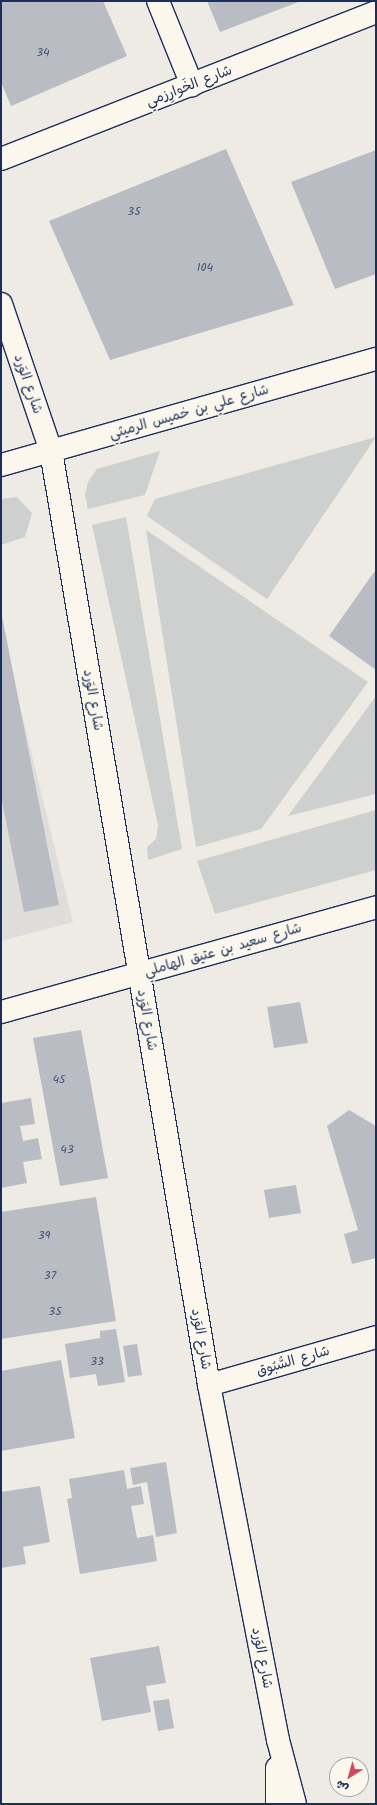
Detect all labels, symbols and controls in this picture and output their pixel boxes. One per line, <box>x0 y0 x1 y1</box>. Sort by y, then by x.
house number: 34 <box>36 46 50 60</box>
street label: شارع الخَوارِزمي <box>144 62 234 110</box>
house number: 35 <box>127 205 141 219</box>
house number: 104 <box>197 261 213 275</box>
street label: شارع الوَرد <box>10 352 46 416</box>
street label: شارع علي بن خميس الرميثي <box>107 381 271 443</box>
street label: شارع الوَرد <box>79 668 107 732</box>
street label: شارع سعيد بن عتيق الهاملي <box>142 919 304 981</box>
street label: شارع الوَرد <box>133 988 161 1052</box>
house number: 45 <box>52 1073 66 1087</box>
house number: 43 <box>60 1143 74 1157</box>
house number: 39 <box>38 1229 50 1243</box>
house number: 37 <box>44 1269 56 1283</box>
house number: 35 <box>48 1305 62 1319</box>
street label: شارع الوَرد <box>187 1307 215 1371</box>
street label: شارع السُّبُوق <box>254 1343 332 1379</box>
house number: 33 <box>90 1355 104 1369</box>
street label: شارع الوَرد <box>248 1626 276 1690</box>
north arrow <box>329 1757 369 1797</box>
text: ش <box>332 1775 353 1797</box>

